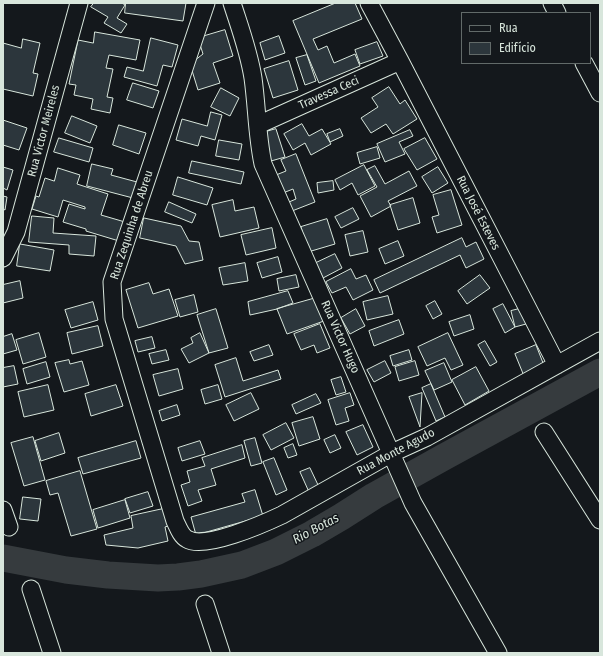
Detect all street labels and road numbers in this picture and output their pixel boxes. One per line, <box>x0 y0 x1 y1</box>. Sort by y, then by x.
street label: Travessa Ceci <box>297 73 361 113</box>
street label: Rua Victor Meireles <box>25 84 63 178</box>
street label: Rua Zequinha de Abreu <box>108 169 156 281</box>
street label: Rua José Esteves <box>453 173 503 253</box>
street label: Rua Victor Hugo <box>318 298 362 376</box>
street label: Rua Monte Agudo <box>355 425 437 479</box>

